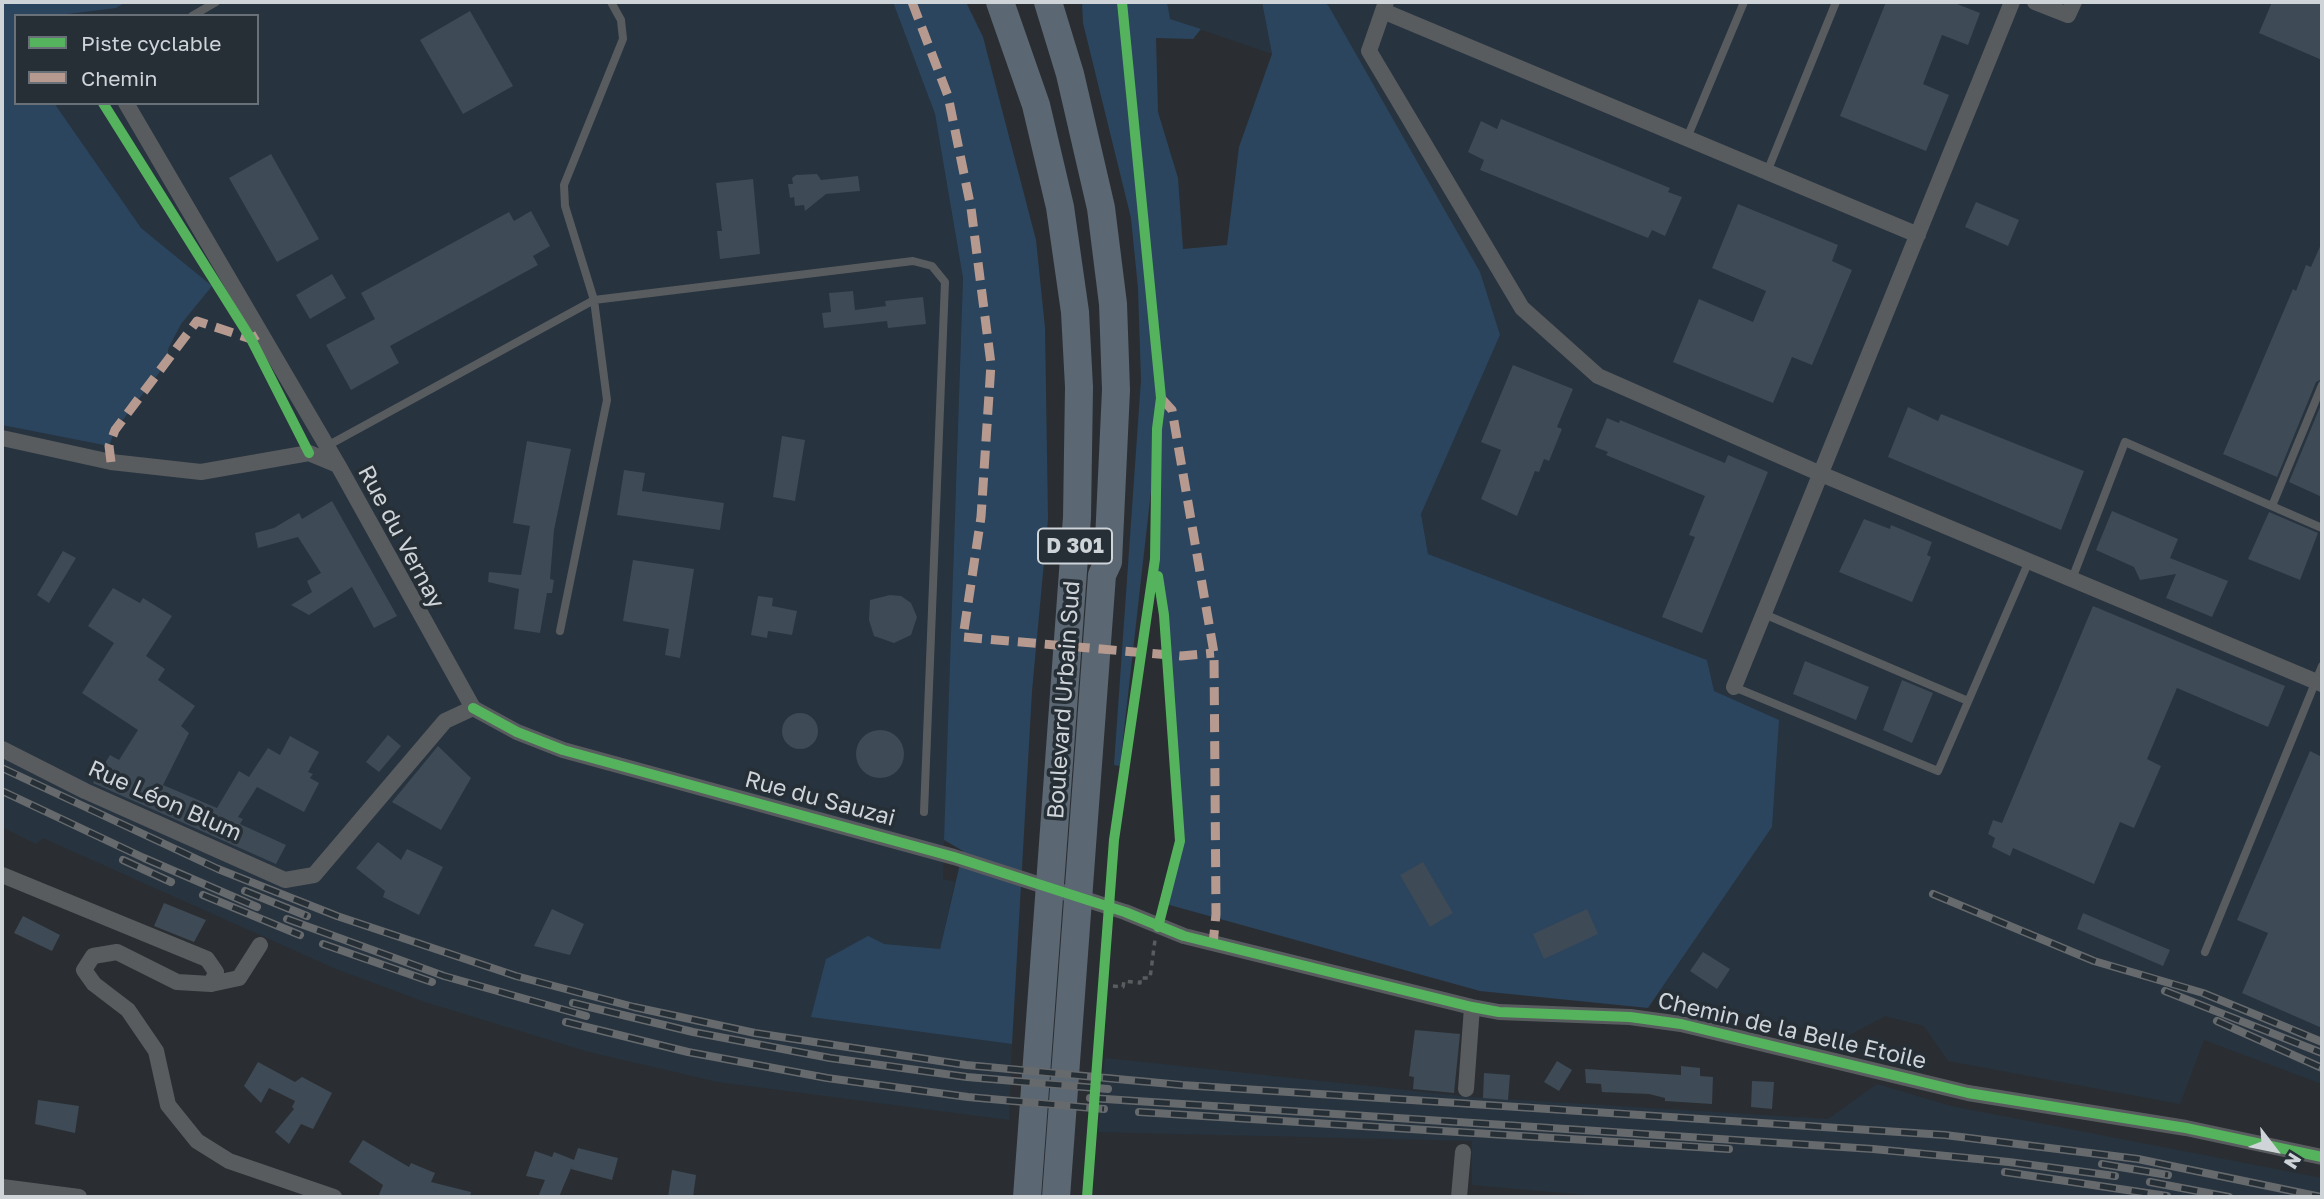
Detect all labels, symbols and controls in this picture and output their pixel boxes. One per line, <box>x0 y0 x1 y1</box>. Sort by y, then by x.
legend <box>14 14 259 105</box>
text: Piste cyclable <box>81 30 221 56</box>
text: Chemin <box>81 65 158 91</box>
street label: Rue du Vernay <box>352 461 450 613</box>
road number: D 301 <box>1038 528 1112 564</box>
street label: Boulevard Urbain Sud <box>1042 580 1086 820</box>
street label: Rue Léon Blum <box>84 755 246 847</box>
street label: Rue du Sauzai <box>742 766 898 832</box>
street label: Chemin de la Belle Etoile <box>1655 987 1929 1075</box>
north arrow <box>2240 1115 2310 1185</box>
text: N <box>2280 1149 2307 1174</box>

